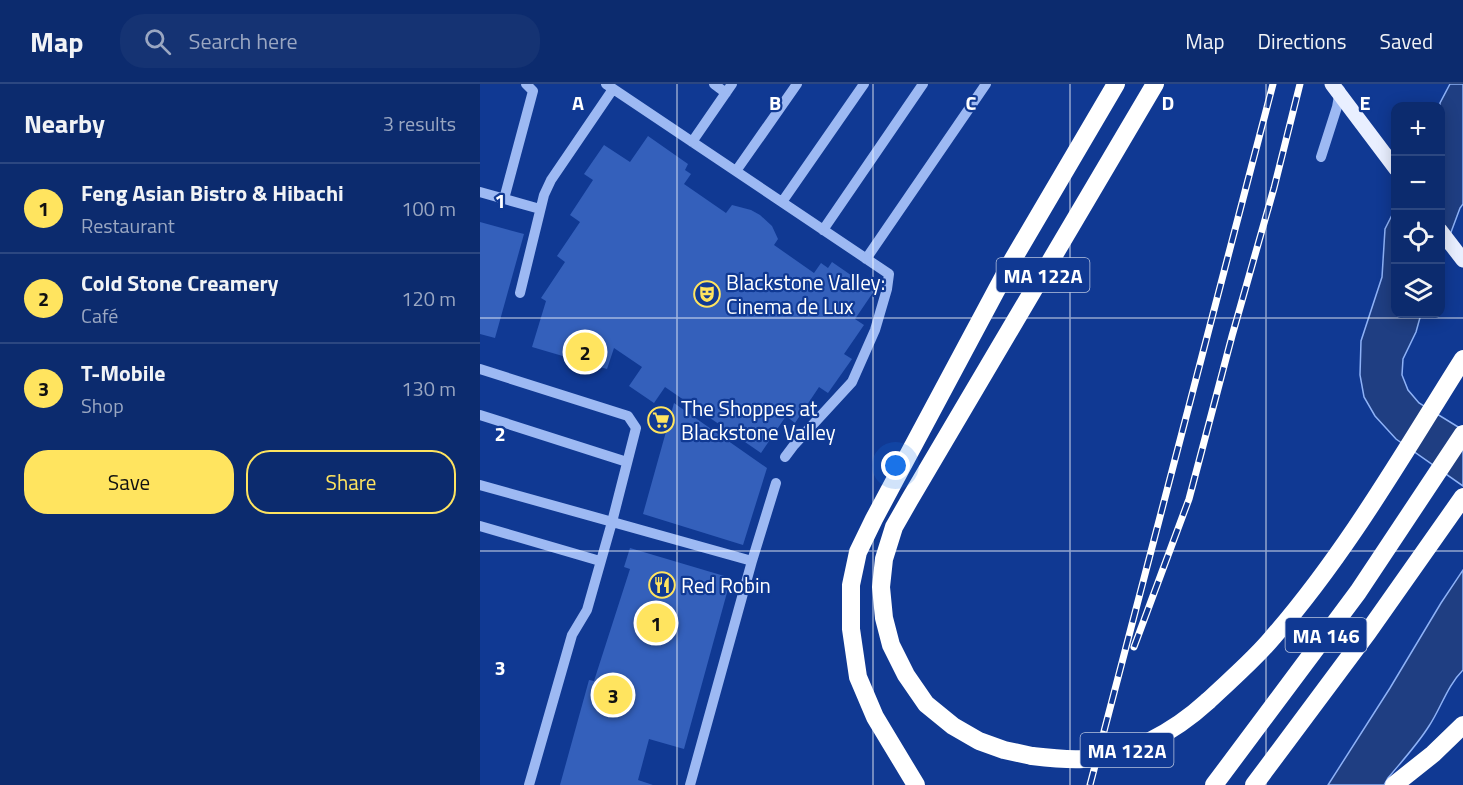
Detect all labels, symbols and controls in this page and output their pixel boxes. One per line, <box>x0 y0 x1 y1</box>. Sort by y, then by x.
search box <box>120 14 540 68</box>
text: Map <box>30 20 84 63</box>
text: Search here <box>189 24 298 58</box>
icon: search <box>141 25 174 58</box>
text: Map <box>1185 25 1225 57</box>
text: Directions <box>1258 25 1347 57</box>
text: Saved <box>1380 25 1433 57</box>
text: A <box>572 87 584 118</box>
text: B <box>769 87 781 118</box>
text: C <box>966 87 977 118</box>
text: D <box>1162 87 1174 118</box>
text: E <box>1359 87 1371 118</box>
map controls <box>1391 102 1445 318</box>
button: + <box>1391 102 1445 156</box>
text: Nearby <box>24 104 105 143</box>
text: 3 results <box>383 108 456 139</box>
button: − <box>1391 156 1445 210</box>
text: Feng Asian Bistro & Hibachi <box>81 176 344 210</box>
text: 1 <box>494 185 506 216</box>
text: 1 <box>38 193 49 224</box>
text: 100 m <box>401 193 456 224</box>
text: Restaurant <box>81 210 175 241</box>
button: locate <box>1391 210 1445 264</box>
road number: MA 122A <box>996 258 1090 292</box>
button: layers <box>1391 264 1445 318</box>
text: Cold Stone Creamery <box>81 266 279 300</box>
place label: Blackstone Valley: Cinema de Lux <box>726 266 885 322</box>
theatre icon: Blackstone Valley: Cinema de Lux <box>692 279 722 309</box>
text: 2 <box>38 283 49 314</box>
text: 120 m <box>401 283 456 314</box>
text: Café <box>81 300 118 331</box>
pin: 2 <box>566 330 604 374</box>
text: T-Mobile <box>81 356 166 390</box>
text: 3 <box>38 373 49 404</box>
text: 130 m <box>401 373 456 404</box>
text: Shop <box>81 390 124 421</box>
place label: The Shoppes at Blackstone Valley <box>681 392 836 448</box>
supermarket icon: The Shoppes at Blackstone Valley <box>646 405 676 435</box>
text: 2 <box>494 418 506 449</box>
button: Save <box>24 450 234 514</box>
button: Share <box>246 450 456 514</box>
your location <box>881 451 910 480</box>
place label: Red Robin <box>681 569 771 601</box>
restaurant icon: Red Robin <box>647 570 677 600</box>
pin: 1 <box>636 600 675 646</box>
road number: MA 146 <box>1286 618 1366 652</box>
text: 3 <box>494 652 506 683</box>
pin: 3 <box>594 672 632 718</box>
road number: MA 122A <box>1080 733 1174 767</box>

